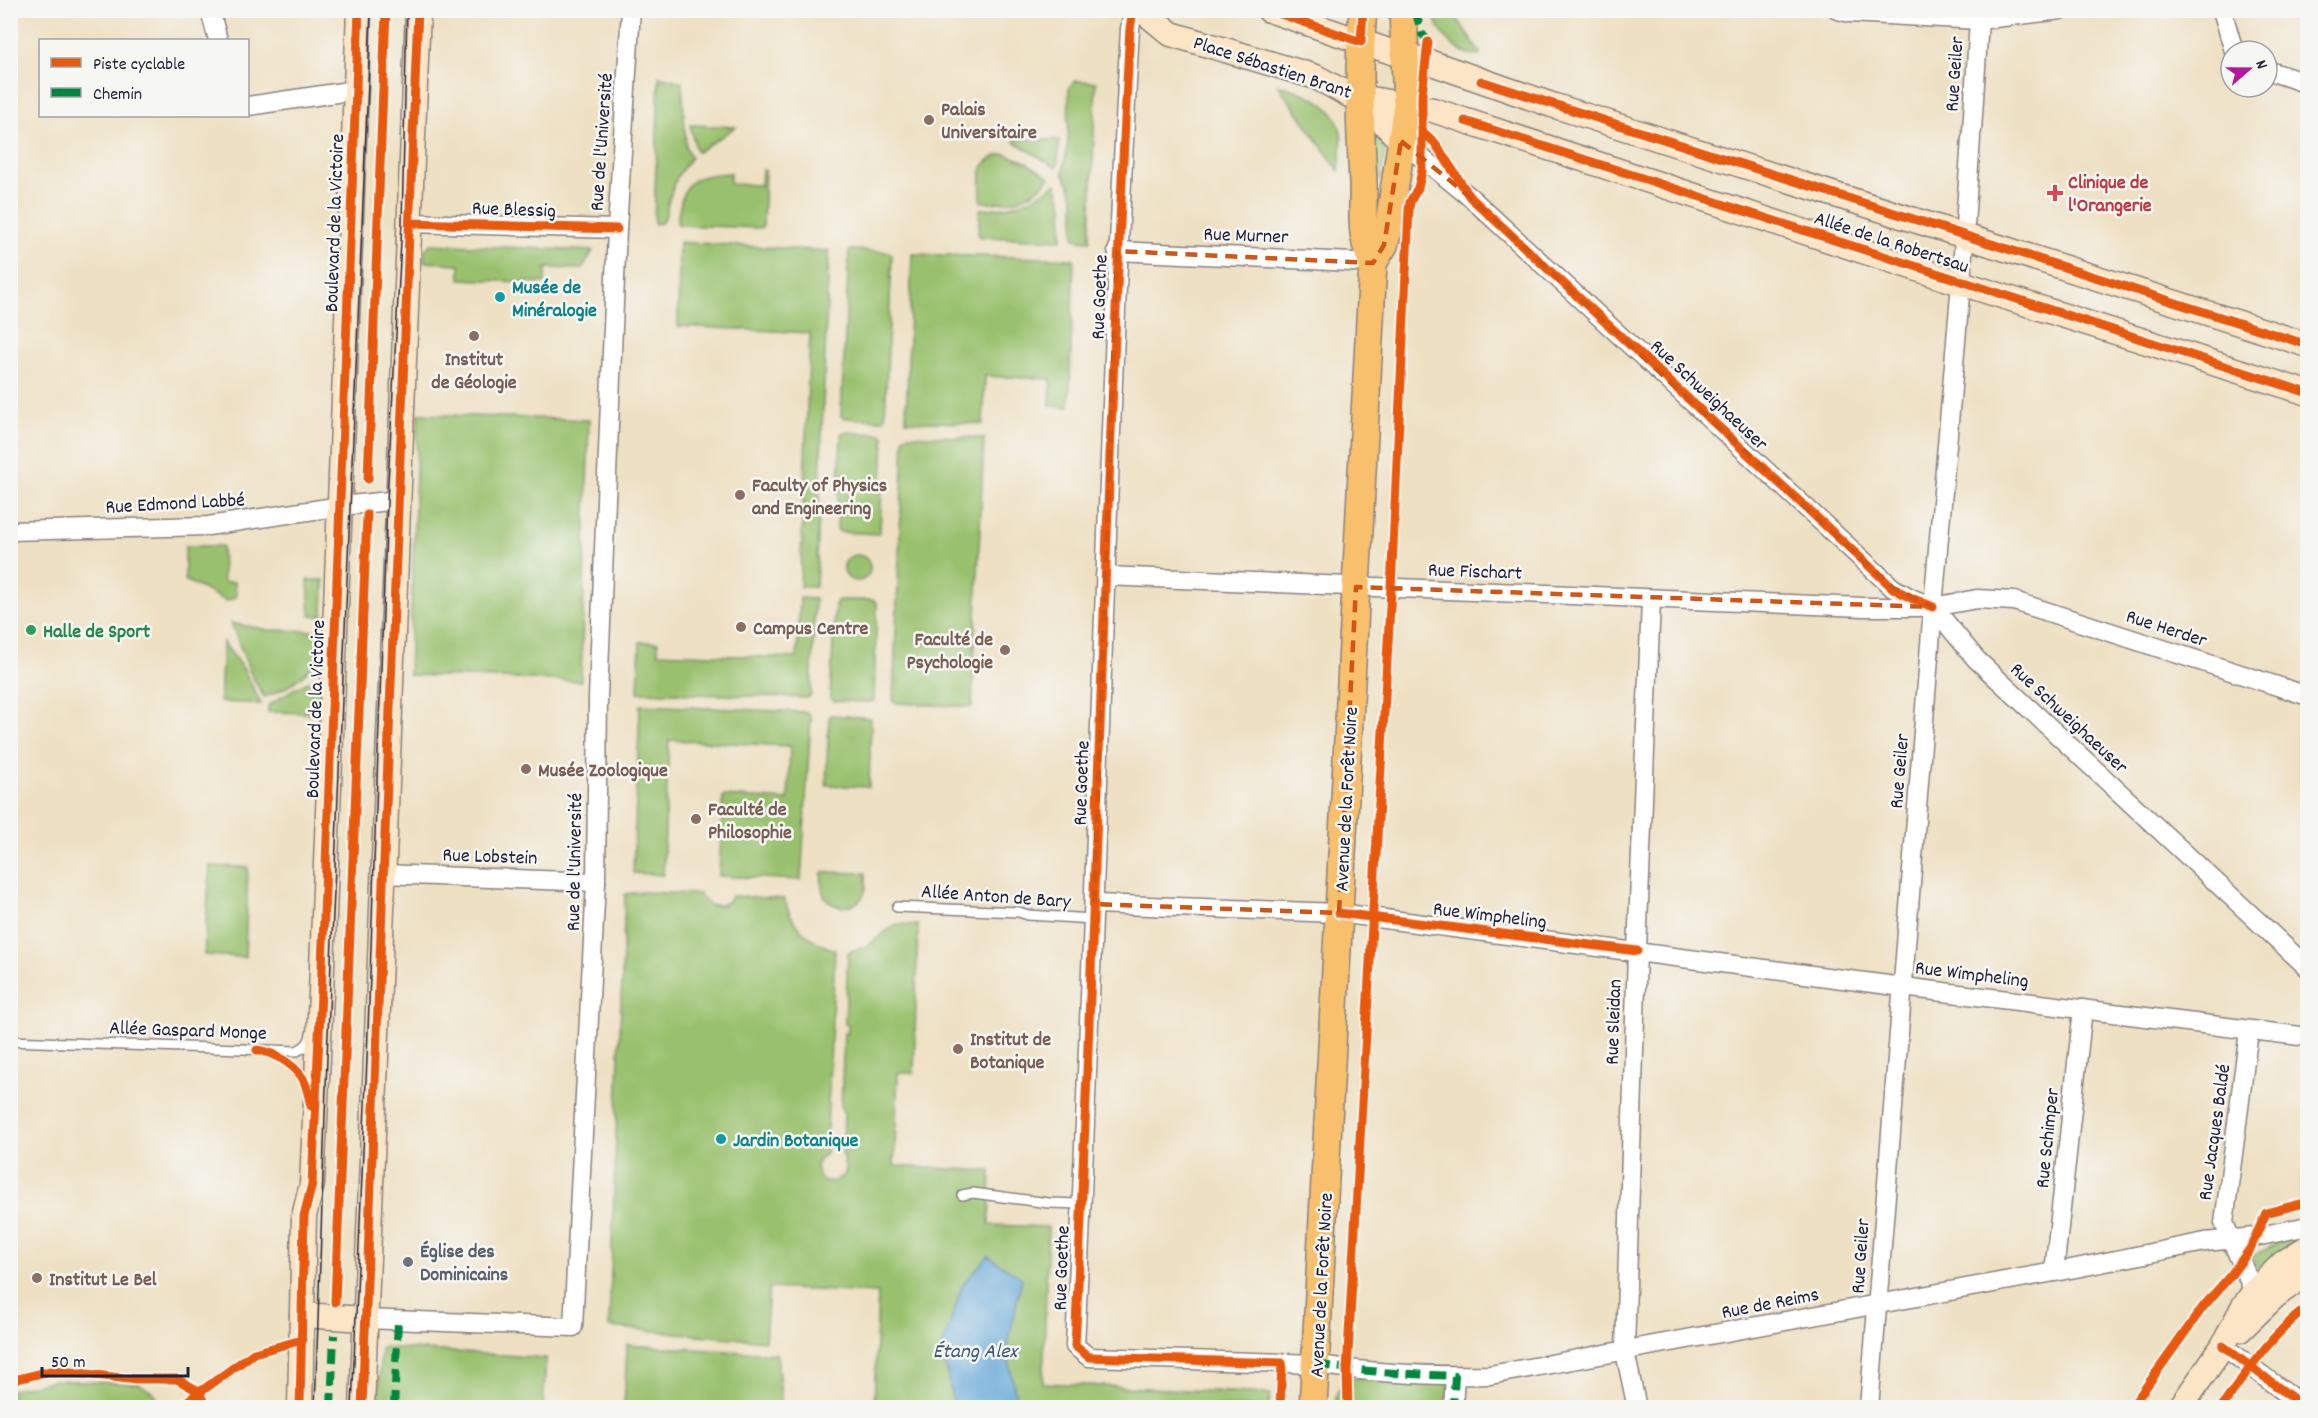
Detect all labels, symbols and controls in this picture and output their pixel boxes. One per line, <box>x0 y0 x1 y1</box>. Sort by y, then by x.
street label: Place Sébastien Brant <box>1189 30 1355 108</box>
street label: Rue Geiler <box>1939 35 1973 113</box>
legend <box>39 39 249 117</box>
north arrow <box>2219 39 2279 99</box>
text: Piste cyclable <box>93 53 185 78</box>
text: N <box>2249 57 2273 72</box>
street label: Rue de l'Université <box>584 72 622 212</box>
text: Chemin <box>93 83 142 108</box>
place label: Palais Universitaire <box>941 97 1037 148</box>
marker: Palais Universitaire <box>922 113 936 127</box>
street label: Boulevard de la Victoire <box>319 133 353 313</box>
place label: Clinique de l'Orangerie <box>2068 170 2152 221</box>
marker: Clinique de l'Orangerie <box>2046 184 2064 202</box>
street label: Rue Blessig <box>471 196 556 226</box>
street label: Allée de la Robertsau <box>1810 206 1972 282</box>
street label: Rue Murner <box>1203 222 1289 252</box>
street label: Rue Goethe <box>1086 254 1116 340</box>
place label: Musée de Minéralogie <box>512 275 597 326</box>
marker: Musée de Minéralogie <box>493 290 507 304</box>
marker: Institut de Géologie <box>467 329 481 343</box>
street label: Rue Schweighaeuser <box>1643 334 1774 459</box>
place label: Institut de Géologie <box>431 347 517 398</box>
place label: Faculty of Physics and Engineering <box>752 473 887 524</box>
street label: Rue Edmond Labbé <box>105 487 246 523</box>
marker: Faculty of Physics and Engineering <box>733 488 747 502</box>
street label: Rue Fischart <box>1427 557 1522 589</box>
street label: Rue Herder <box>2122 604 2211 656</box>
place label: Campus Centre <box>753 616 869 644</box>
place label: Halle de Sport <box>43 619 151 647</box>
street label: Boulevard de la Victoire <box>300 619 334 799</box>
marker: Campus Centre <box>734 620 748 634</box>
marker: Halle de Sport <box>24 623 38 637</box>
place label: Faculté de Psychologie <box>906 627 993 678</box>
marker: Faculté de Psychologie <box>998 643 1012 657</box>
street label: Rue Schweighaeuser <box>2003 657 2134 782</box>
street label: Avenue de la Forêt Noire <box>1329 706 1367 892</box>
street label: Rue Geiler <box>1884 732 1918 810</box>
street label: Rue Goethe <box>1068 740 1098 826</box>
place label: Musée Zoologique <box>538 758 668 786</box>
marker: Musée Zoologique <box>519 762 533 776</box>
street label: Rue de l'Université <box>561 793 591 931</box>
place label: Faculté de Philosophie <box>708 797 792 848</box>
marker: Faculté de Philosophie <box>689 812 703 826</box>
street label: Rue Lobstein <box>442 842 538 874</box>
street label: Allée Anton de Bary <box>920 879 1072 917</box>
street label: Rue Wimpheling <box>1431 896 1548 938</box>
street label: Rue Wimpheling <box>1913 955 2030 997</box>
street label: Rue Sleidan <box>1600 979 1630 1065</box>
street label: Allée Gaspard Monge <box>109 1015 267 1049</box>
place label: Institut de Botanique <box>970 1027 1051 1078</box>
marker: Institut de Botanique <box>951 1042 965 1056</box>
street label: Rue Jacques Baldé <box>2193 1062 2239 1202</box>
street label: Rue Schimper <box>2030 1086 2068 1190</box>
place label: Jardin Botanique <box>733 1128 858 1156</box>
marker: Jardin Botanique <box>714 1132 728 1146</box>
street label: Avenue de la Forêt Noire <box>1304 1192 1342 1378</box>
street label: Rue Geiler <box>1845 1217 1879 1295</box>
street label: Rue Goethe <box>1048 1225 1078 1311</box>
place label: Église des Dominicains <box>420 1239 508 1290</box>
marker: Église des Dominicains <box>401 1255 415 1269</box>
place label: Institut Le Bel <box>49 1267 157 1295</box>
marker: Institut Le Bel <box>30 1271 44 1285</box>
street label: Rue de Reims <box>1719 1282 1822 1328</box>
water label: Étang Alex <box>933 1338 1019 1368</box>
scale bar <box>42 1340 188 1378</box>
text: 50 m <box>51 1351 86 1376</box>

